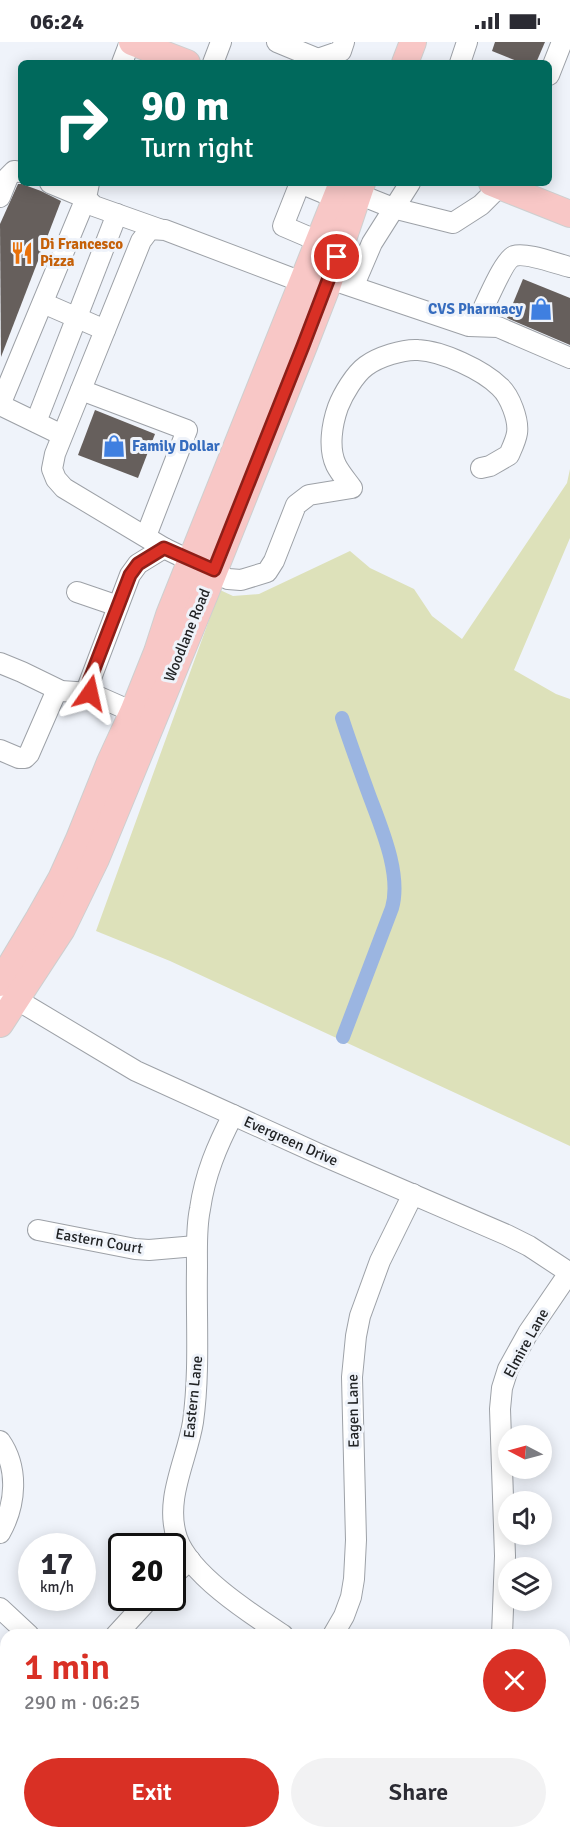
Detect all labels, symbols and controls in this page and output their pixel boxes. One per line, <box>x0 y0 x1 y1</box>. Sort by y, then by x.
text: 06:24 <box>30 8 84 35</box>
text: 90 m <box>141 81 230 132</box>
icon: right <box>42 84 120 162</box>
text: Turn right <box>141 132 254 165</box>
pin <box>311 231 362 282</box>
place label: Di Francesco Pizza <box>40 235 123 270</box>
restaurant icon: Di Francesco Pizza <box>9 240 35 266</box>
icon: arrive <box>320 240 353 273</box>
shop icon: CVS Pharmacy <box>528 296 554 322</box>
place label: CVS Pharmacy <box>428 300 524 318</box>
shop icon: Family Dollar <box>101 433 127 459</box>
place label: Family Dollar <box>132 437 220 455</box>
street label: Woodlane Road <box>160 586 214 684</box>
position arrow <box>58 661 122 725</box>
street label: Evergreen Drive <box>241 1112 341 1170</box>
street label: Eastern Court <box>54 1224 144 1258</box>
street label: Elmire Lane <box>500 1305 552 1381</box>
street label: Eastern Lane <box>180 1355 206 1439</box>
street label: Eagen Lane <box>343 1374 363 1448</box>
north arrow <box>498 1425 552 1479</box>
map controls <box>498 1425 552 1611</box>
button: sound <box>498 1491 552 1545</box>
speed limit sign: 20 <box>108 1533 186 1611</box>
text: 17 <box>41 1546 73 1583</box>
button: layers <box>498 1557 552 1611</box>
text: km/h <box>40 1578 74 1596</box>
text: 1 min <box>24 1645 110 1690</box>
button: close <box>483 1649 546 1712</box>
text: 290 m · 06:25 <box>24 1690 140 1715</box>
button: Exit <box>24 1758 279 1827</box>
button: Share <box>291 1758 546 1827</box>

